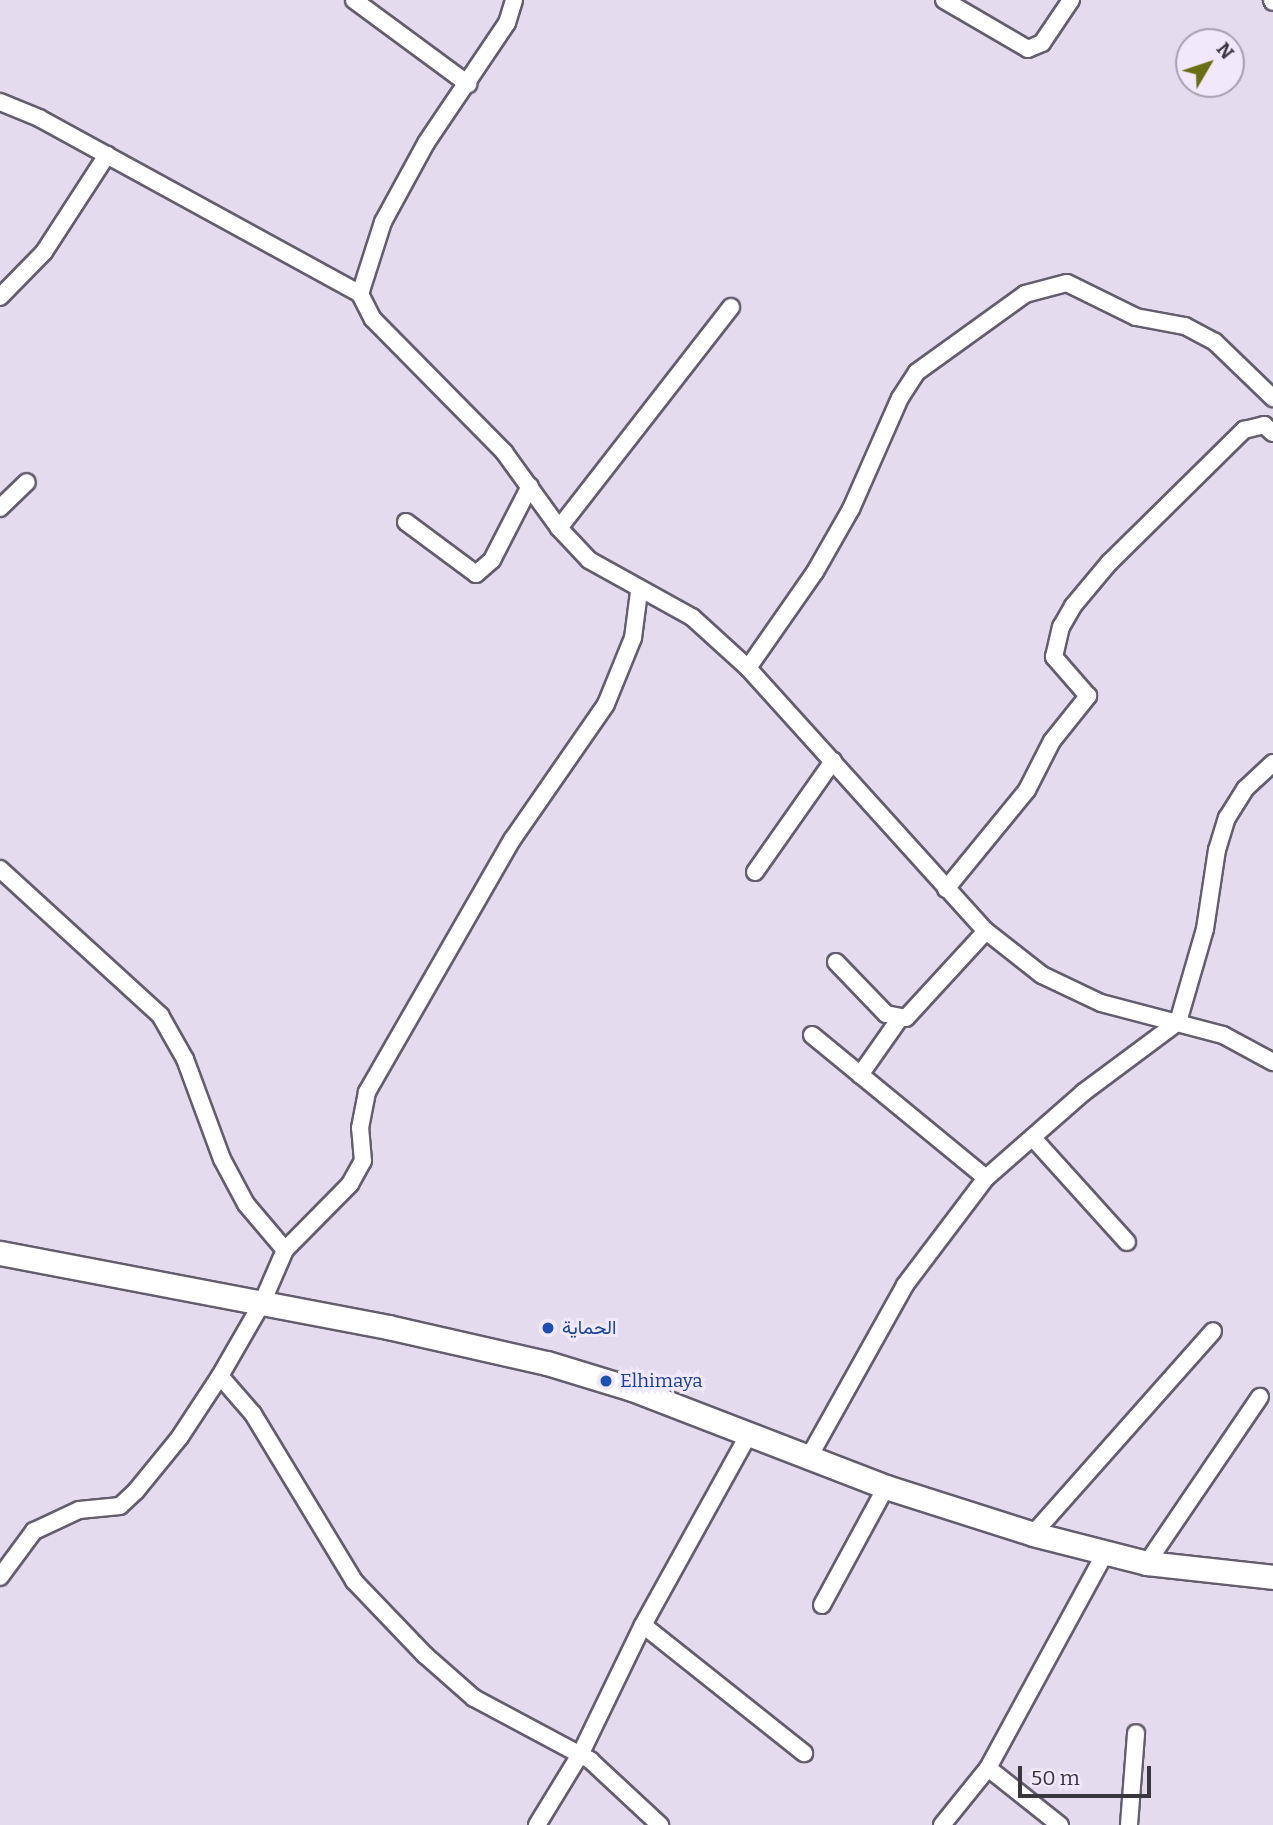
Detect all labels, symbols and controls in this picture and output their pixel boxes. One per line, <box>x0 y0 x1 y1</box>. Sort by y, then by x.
north arrow <box>1175 28 1245 98</box>
text: N <box>1212 38 1239 64</box>
place label: الحماية <box>562 1317 616 1339</box>
marker: الحماية <box>540 1320 556 1336</box>
place label: Elhimaya <box>620 1370 703 1392</box>
marker: Elhimaya <box>598 1373 614 1389</box>
scale bar <box>1021 1752 1154 1796</box>
text: 50 m <box>1031 1765 1080 1791</box>

